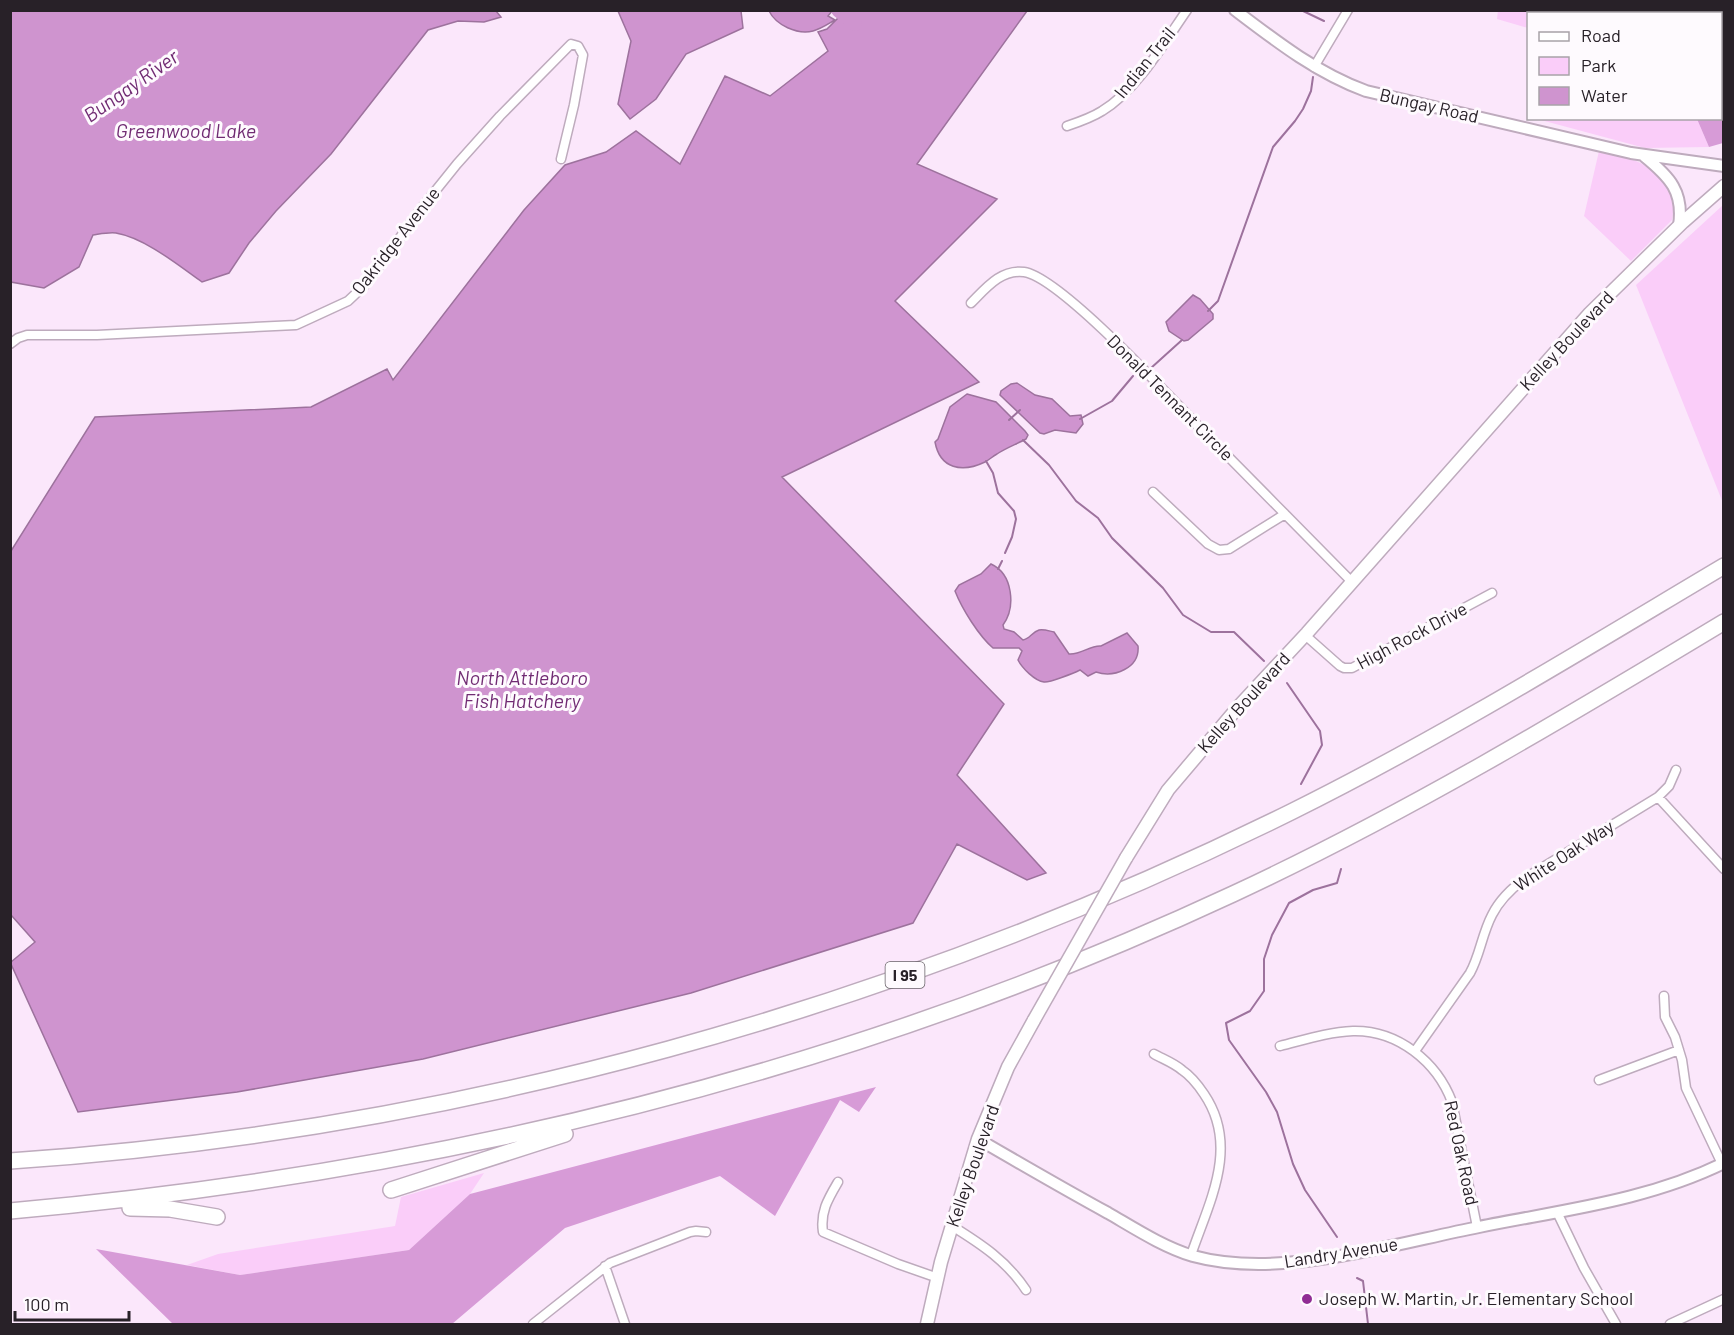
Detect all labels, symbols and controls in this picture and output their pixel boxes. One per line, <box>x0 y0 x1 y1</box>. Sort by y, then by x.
legend <box>1527 12 1722 120</box>
street label: Indian Trail <box>1109 22 1179 102</box>
text: Road <box>1581 24 1621 46</box>
water label: Bungay River <box>79 43 183 126</box>
text: Park <box>1581 54 1616 76</box>
street label: Bungay Road <box>1378 83 1481 127</box>
text: Water <box>1581 84 1628 106</box>
water label: Greenwood Lake <box>116 118 256 142</box>
street label: Oakridge Avenue <box>346 182 444 298</box>
street label: Kelley Boulevard <box>1515 286 1618 395</box>
street label: Donald Tennant Circle <box>1103 330 1238 465</box>
street label: High Rock Drive <box>1352 597 1471 674</box>
street label: Kelley Boulevard <box>1192 647 1294 757</box>
water label: North Attleboro Fish Hatchery <box>456 665 588 712</box>
street label: White Oak Way <box>1509 815 1618 896</box>
road number: I 95 <box>886 962 924 988</box>
street label: Red Oak Road <box>1440 1098 1484 1207</box>
street label: Kelley Boulevard <box>941 1102 1003 1230</box>
street label: Landry Avenue <box>1282 1232 1399 1272</box>
scale bar <box>15 1284 129 1322</box>
place label: Joseph W. Martin, Jr. Elementary School <box>1319 1287 1633 1309</box>
marker: Joseph W. Martin, Jr. Elementary School <box>1300 1292 1314 1306</box>
text: 100 m <box>24 1293 69 1315</box>

